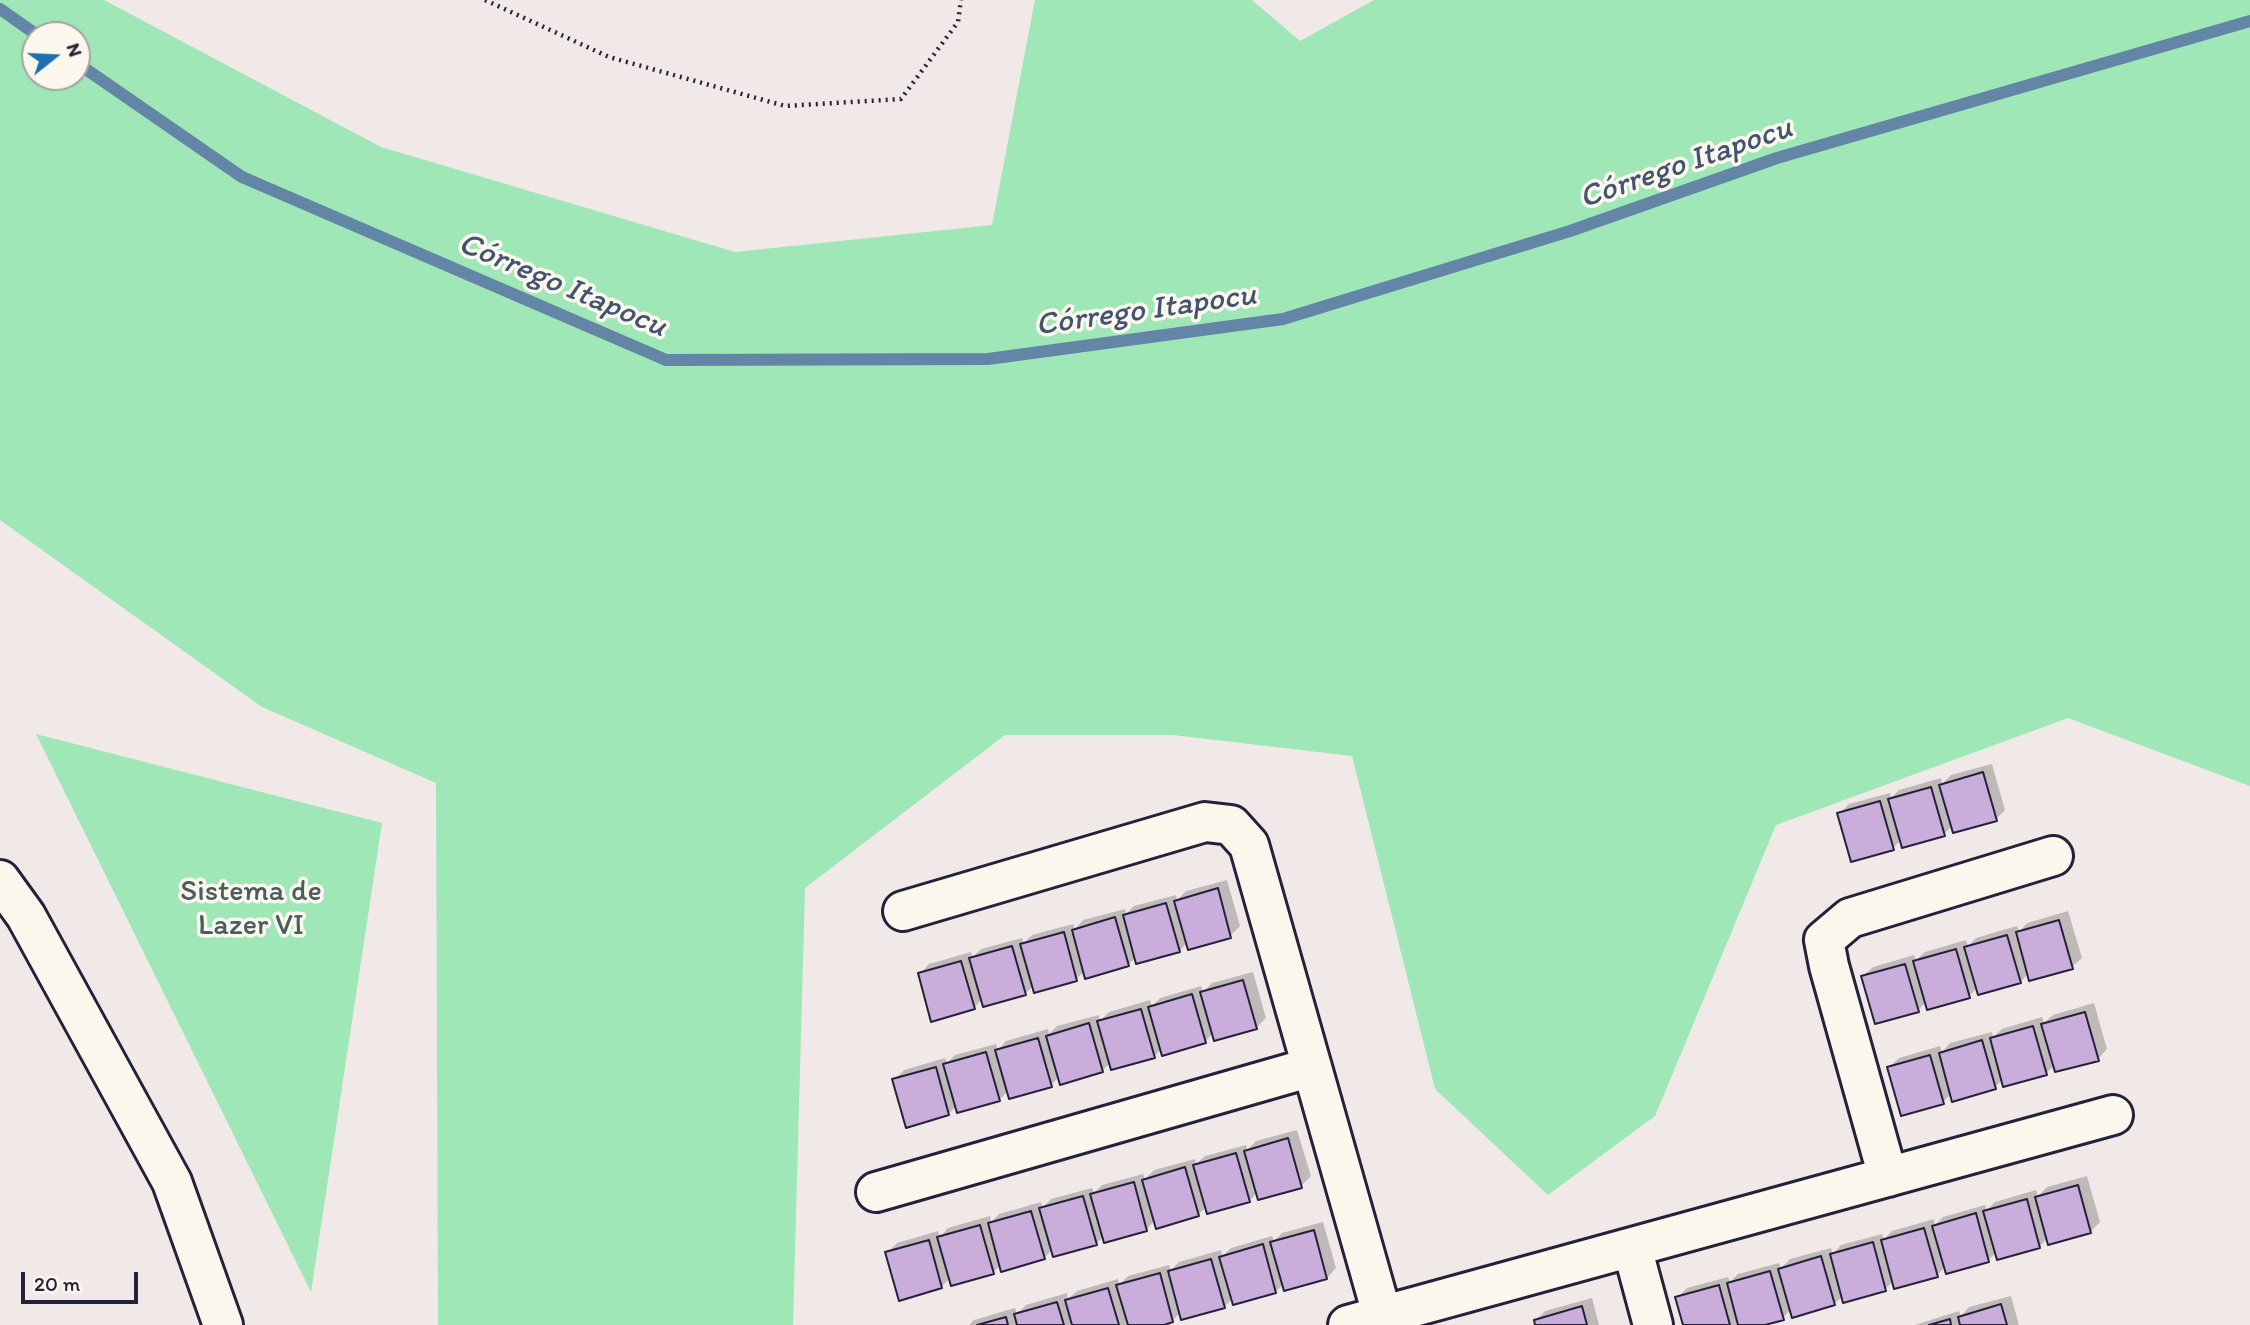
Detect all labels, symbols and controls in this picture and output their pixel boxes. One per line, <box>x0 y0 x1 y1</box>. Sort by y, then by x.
north arrow <box>21 21 91 91</box>
text: N <box>62 40 87 60</box>
water label: Córrego Itapocu <box>1575 110 1797 218</box>
water label: Córrego Itapocu <box>452 225 672 347</box>
water label: Córrego Itapocu <box>1033 277 1259 345</box>
park label: Sistema de Lazer VI <box>180 874 322 944</box>
scale bar <box>24 1258 142 1302</box>
text: 20 m <box>34 1271 80 1296</box>

